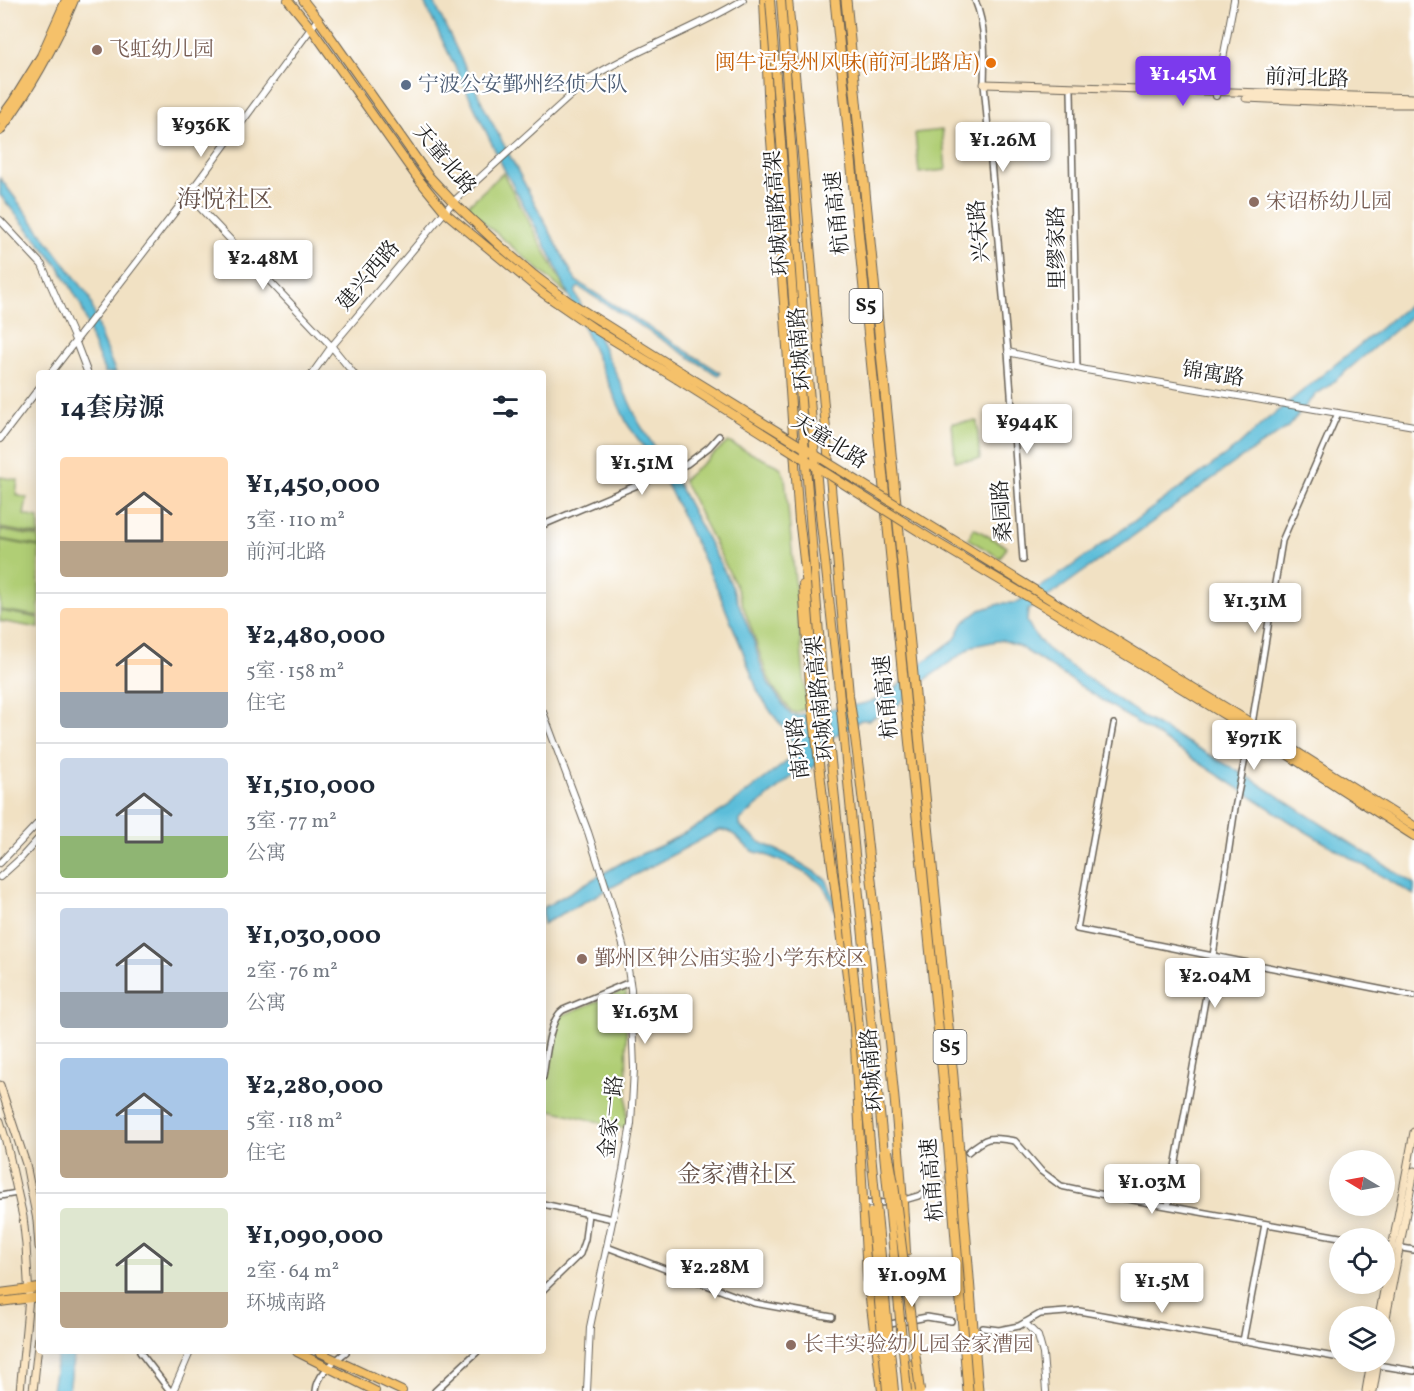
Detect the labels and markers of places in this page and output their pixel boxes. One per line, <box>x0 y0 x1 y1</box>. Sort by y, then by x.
place label: 飞虹幼儿园 <box>109 36 214 65</box>
marker: 飞虹幼儿园 <box>90 43 104 57</box>
place label: 闽牛记泉州风味(前河北路店) <box>715 49 979 78</box>
marker: 闽牛记泉州风味(前河北路店) <box>984 56 998 70</box>
pin: ¥1.45M <box>1134 56 1232 107</box>
place label: 宁波公安鄞州经侦大队 <box>418 71 628 100</box>
marker: 宁波公安鄞州经侦大队 <box>399 78 413 92</box>
pin: ¥936K <box>159 107 243 158</box>
pin: ¥1.26M <box>954 122 1052 173</box>
place label: 宋诏桥幼儿园 <box>1266 188 1392 217</box>
marker: 宋诏桥幼儿园 <box>1247 195 1261 209</box>
pin: ¥2.48M <box>214 240 312 291</box>
pin: ¥944K <box>985 404 1069 455</box>
pin: ¥1.51M <box>593 445 691 496</box>
pin: ¥1.31M <box>1206 583 1304 634</box>
pin: ¥971K <box>1212 720 1296 771</box>
place label: 鄞州区钟公庙实验小学东校区 <box>594 945 867 974</box>
marker: 鄞州区钟公庙实验小学东校区 <box>575 952 589 966</box>
pin: ¥2.04M <box>1166 958 1264 1009</box>
pin: ¥1.63M <box>596 994 694 1045</box>
pin: ¥1.03M <box>1103 1164 1201 1215</box>
pin: ¥2.28M <box>666 1249 764 1300</box>
pin: ¥1.09M <box>863 1257 961 1308</box>
pin: ¥1.5M <box>1120 1263 1204 1314</box>
place label: 长丰实验幼儿园金家漕园 <box>803 1331 1034 1360</box>
marker: 长丰实验幼儿园金家漕园 <box>784 1338 798 1352</box>

